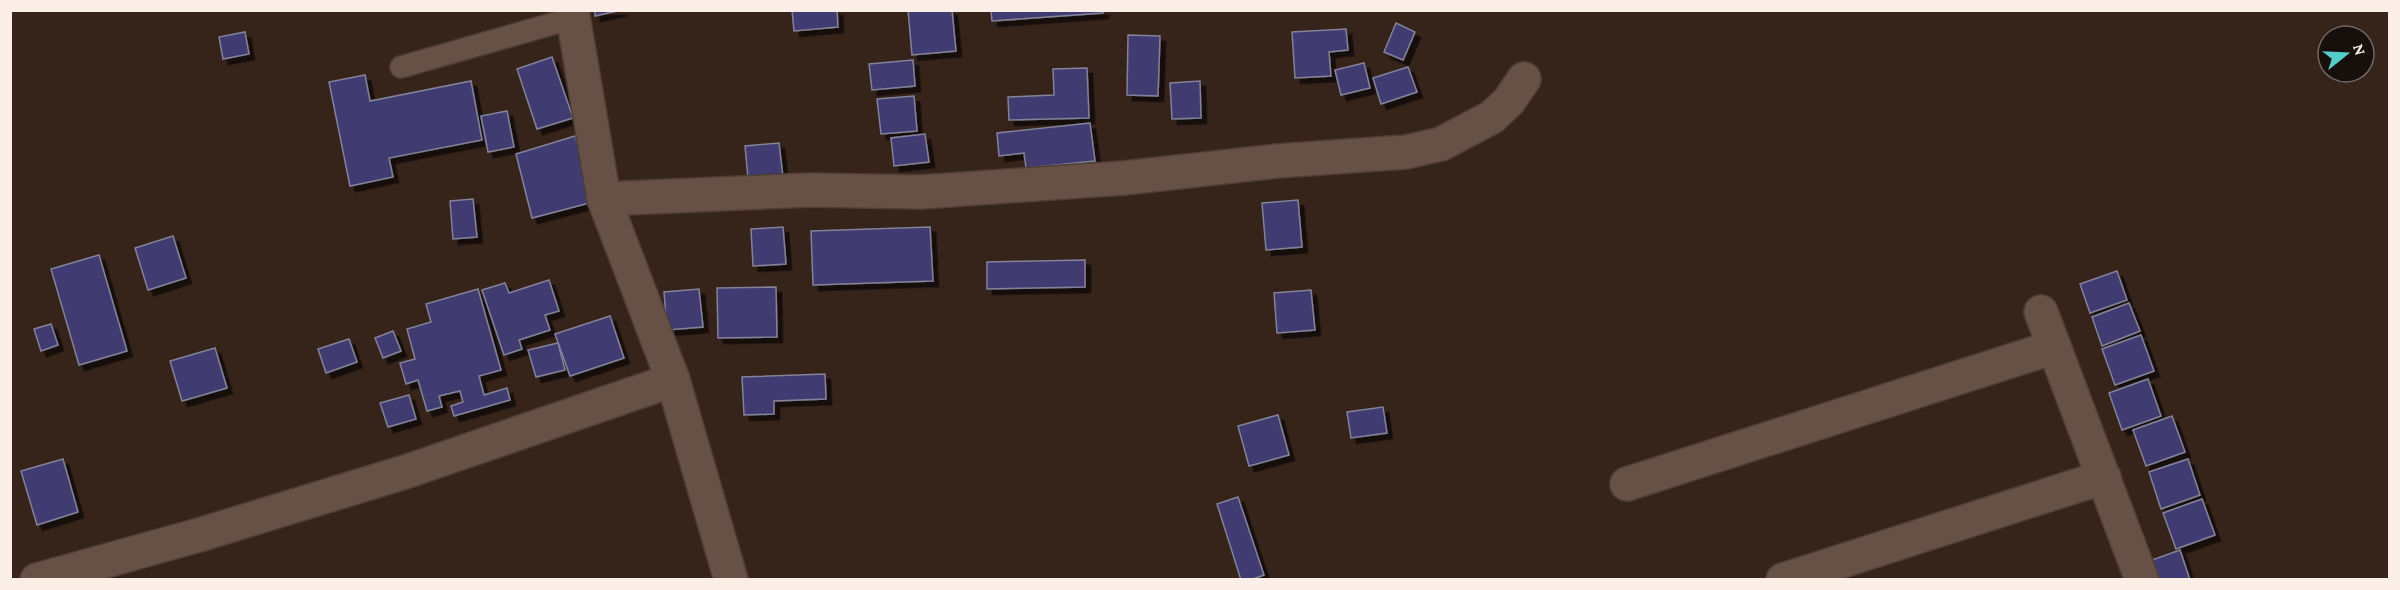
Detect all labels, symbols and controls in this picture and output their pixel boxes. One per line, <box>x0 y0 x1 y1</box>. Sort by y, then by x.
north arrow <box>2316 24 2376 84</box>
text: N <box>2350 42 2370 57</box>

